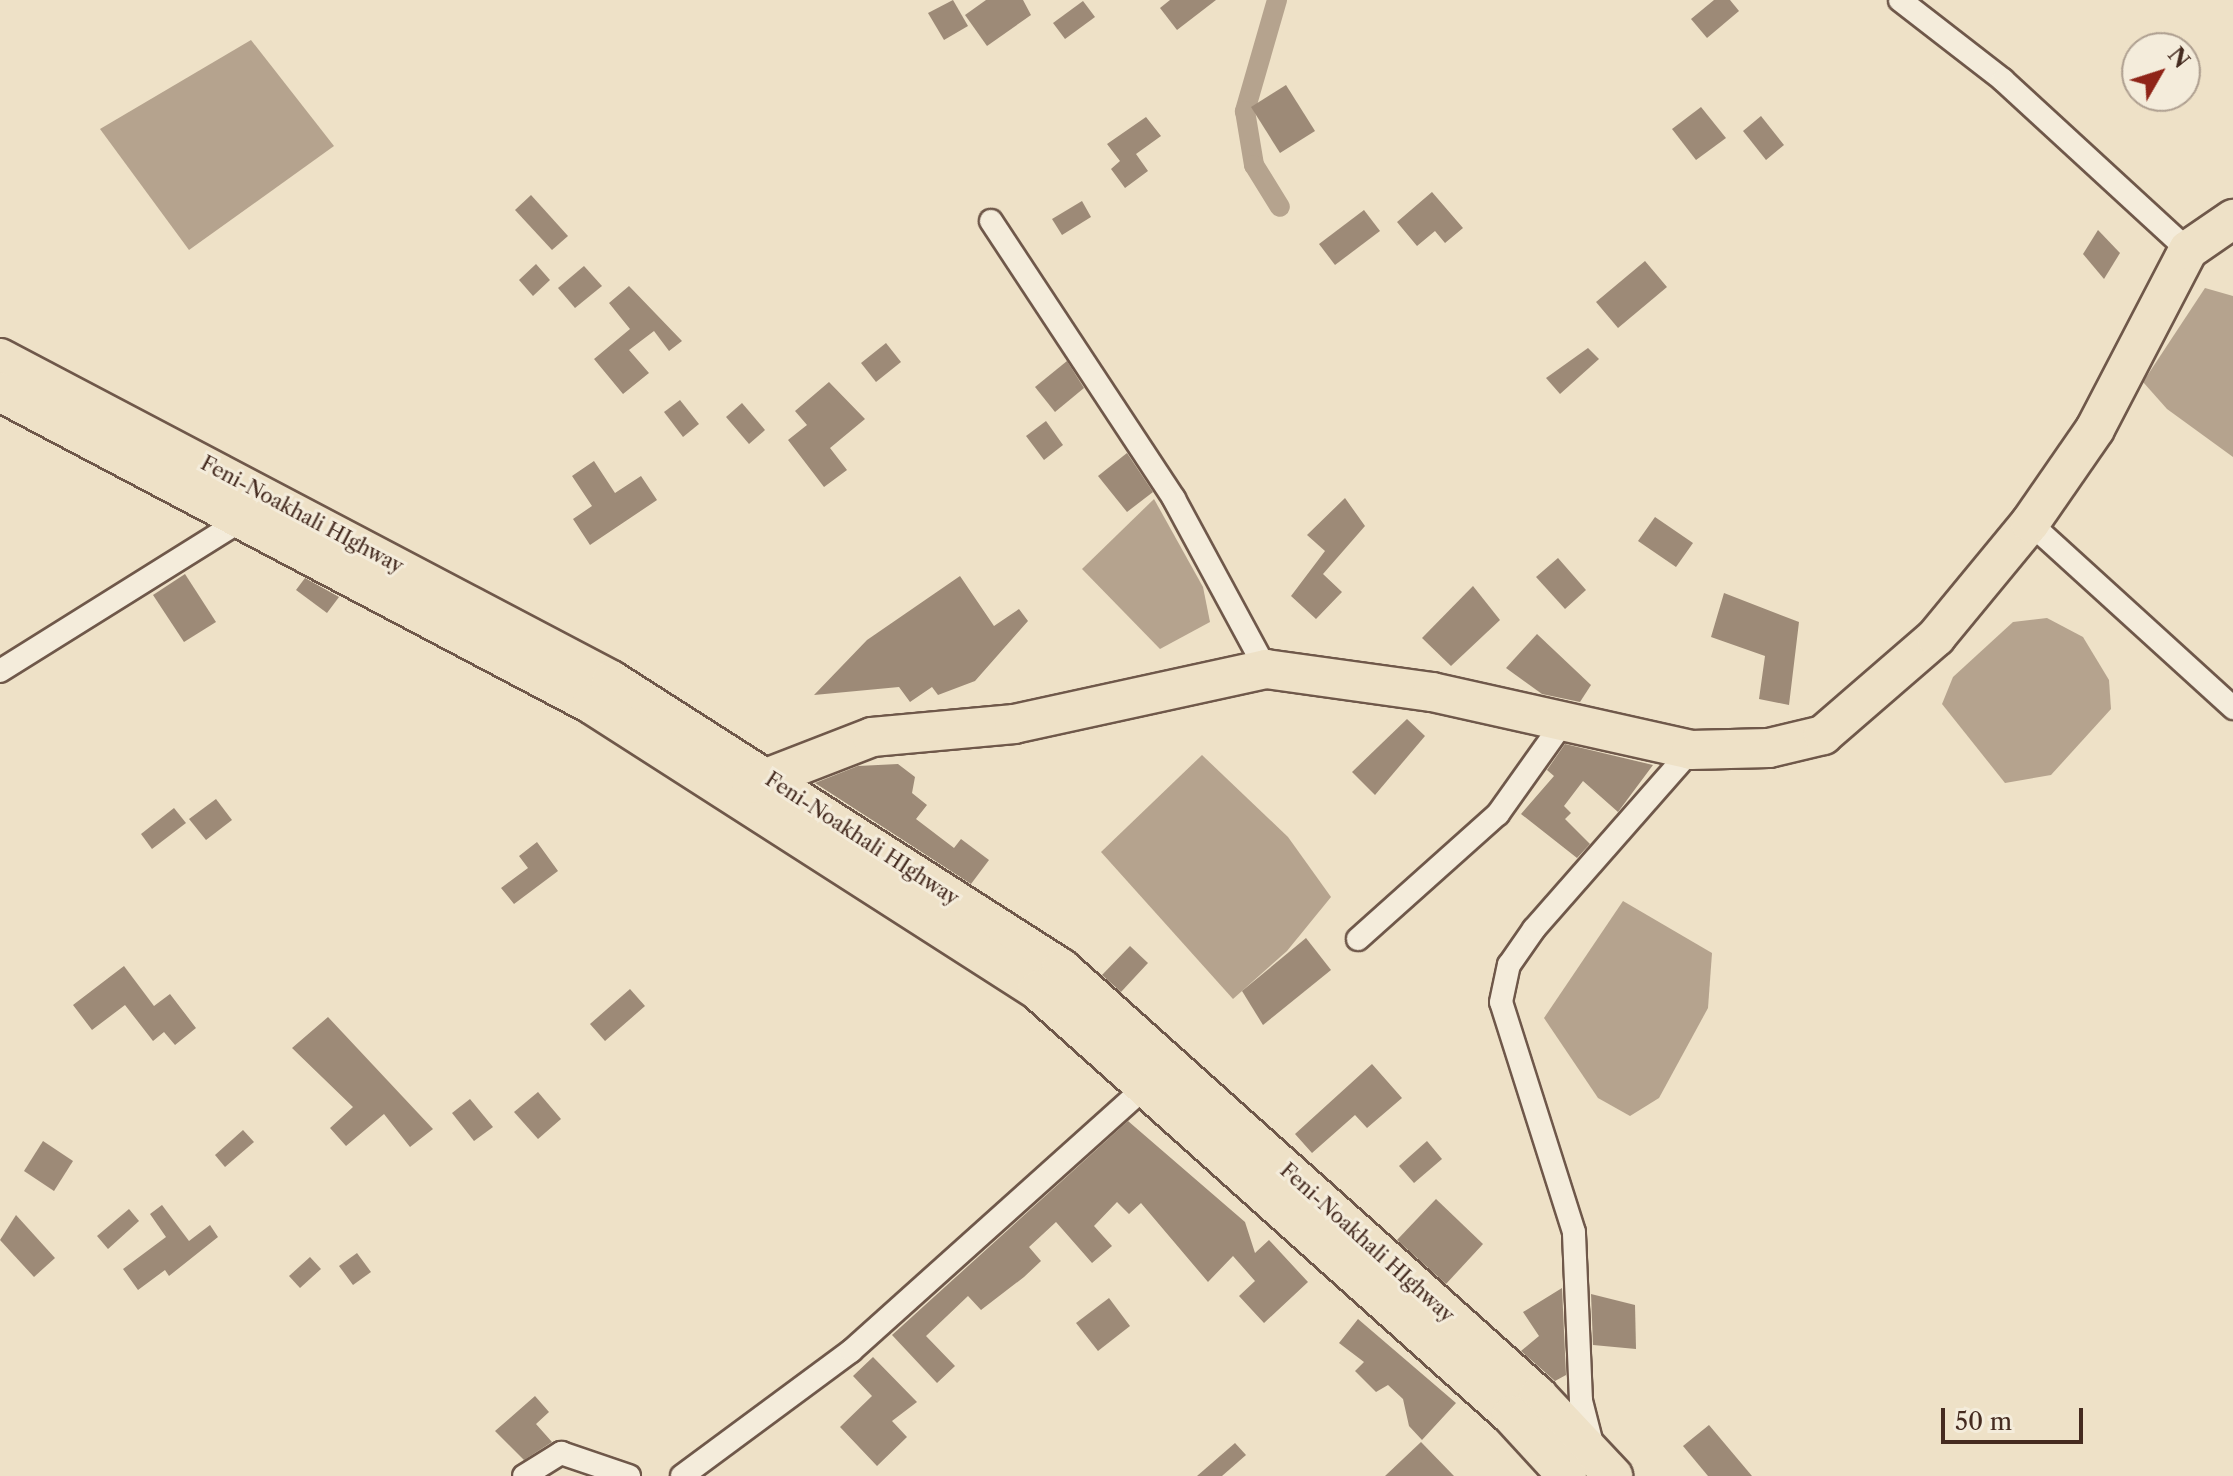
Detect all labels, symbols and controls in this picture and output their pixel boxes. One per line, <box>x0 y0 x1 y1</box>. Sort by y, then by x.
north arrow <box>2121 32 2201 112</box>
text: N <box>2162 42 2195 74</box>
street label: Feni-Noakhali HIghway <box>197 451 407 579</box>
street label: Feni-Noakhali HIghway <box>761 767 963 911</box>
street label: Feni-Noakhali HIghway <box>1275 1159 1459 1327</box>
scale bar <box>1945 1392 2087 1442</box>
text: 50 m <box>1955 1407 2012 1436</box>

